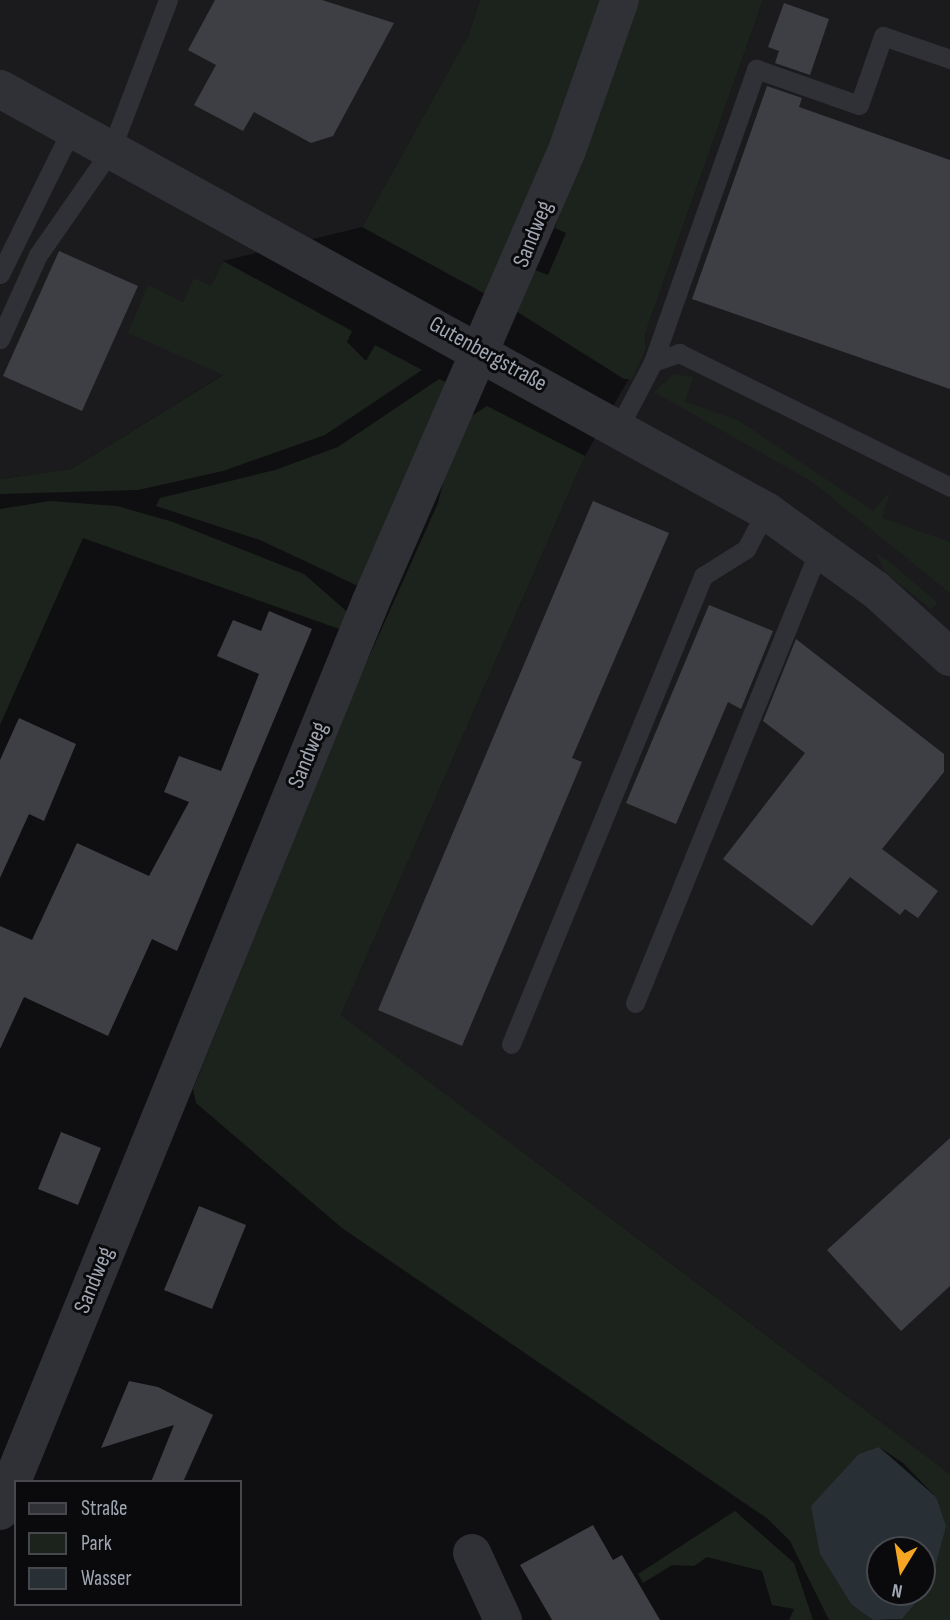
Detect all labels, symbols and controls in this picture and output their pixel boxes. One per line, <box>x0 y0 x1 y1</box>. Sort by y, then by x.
street label: Sandweg <box>507 197 559 271</box>
street label: Gutenbergstraße <box>424 310 552 398</box>
street label: Sandweg <box>282 718 334 792</box>
street label: Sandweg <box>68 1243 120 1317</box>
legend <box>14 1480 242 1606</box>
text: Straße <box>81 1496 127 1521</box>
text: Park <box>81 1531 112 1556</box>
north arrow <box>866 1536 936 1606</box>
text: Wasser <box>81 1566 132 1591</box>
text: N <box>890 1578 904 1602</box>

